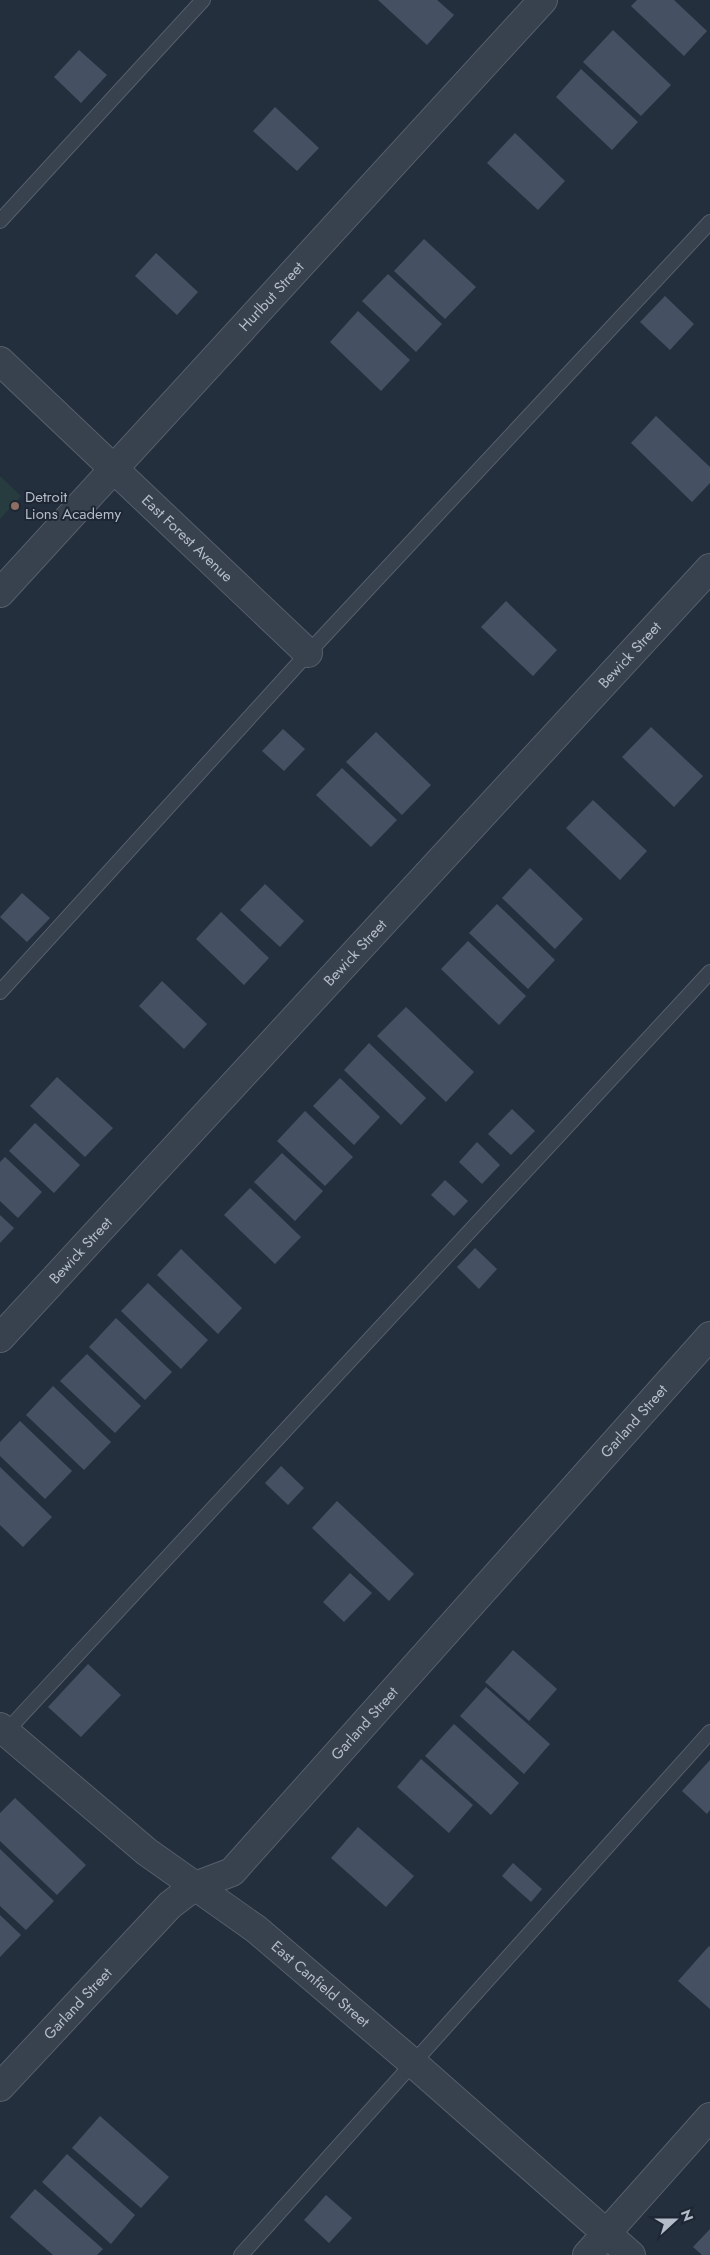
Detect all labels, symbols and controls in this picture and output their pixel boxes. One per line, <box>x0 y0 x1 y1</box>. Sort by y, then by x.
street label: Hurlbut Street <box>234 256 309 336</box>
place label: Detroit Lions Academy <box>25 486 121 525</box>
street label: East Forest Avenue <box>137 490 238 587</box>
marker: Detroit Lions Academy <box>9 500 21 512</box>
street label: Bewick Street <box>593 616 667 693</box>
street label: Bewick Street <box>319 914 392 991</box>
street label: Bewick Street <box>44 1212 118 1289</box>
street label: Garland Street <box>595 1379 673 1463</box>
street label: Garland Street <box>326 1682 403 1765</box>
street label: East Canfield Street <box>266 1936 375 2033</box>
street label: Garland Street <box>39 1962 117 2045</box>
north arrow <box>650 2195 700 2245</box>
text: N <box>676 2207 698 2224</box>

